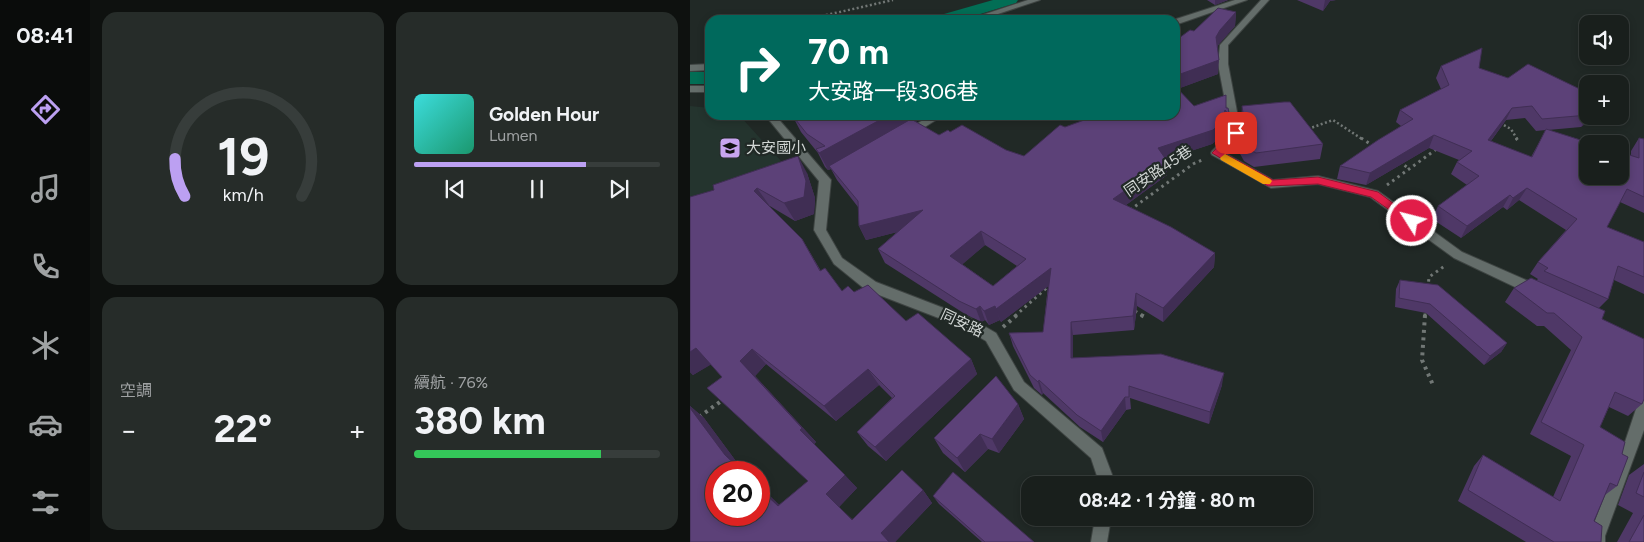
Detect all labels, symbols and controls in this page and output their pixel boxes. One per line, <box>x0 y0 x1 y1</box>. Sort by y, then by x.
map controls <box>1579 15 1629 185</box>
button: sound <box>1579 15 1629 65</box>
text: 08:41 <box>16 22 74 49</box>
text: 70 m <box>808 31 889 73</box>
icon: right <box>725 35 790 100</box>
button: + <box>1579 75 1629 125</box>
text: 大安路一段306巷 <box>808 78 979 105</box>
icon: directions <box>28 92 63 127</box>
text: Golden Hour <box>489 103 599 126</box>
pin <box>1215 112 1257 154</box>
icon: arrive <box>1222 119 1250 147</box>
text: 19 <box>217 126 269 188</box>
text: Lumen <box>489 126 538 145</box>
button: − <box>1579 135 1629 185</box>
school or university icon: 大安國小 <box>718 136 742 160</box>
place label: 大安國小 <box>746 139 806 157</box>
street label: 同安路45巷 <box>1121 142 1195 200</box>
icon: music <box>28 171 63 206</box>
icon: previous <box>441 175 469 203</box>
icon: pause <box>523 175 551 203</box>
icon: next <box>605 175 633 203</box>
text: km/h <box>223 184 263 205</box>
position arrow <box>1385 194 1437 246</box>
icon: phone <box>28 249 63 284</box>
street label: 同安路 <box>938 305 986 341</box>
icon: climate <box>28 328 63 363</box>
text: 續航 · 76% <box>414 373 488 392</box>
text: 空調 <box>120 381 152 400</box>
text: 380 km <box>414 398 546 444</box>
text: 22° <box>214 406 272 452</box>
icon: car <box>28 407 63 442</box>
text: − <box>120 413 137 447</box>
text: + <box>349 413 366 447</box>
speed limit sign: 20 <box>705 461 770 526</box>
icon: filters <box>28 485 63 520</box>
text: 08:42 · 1 分鐘 · 80 m <box>1079 489 1255 512</box>

